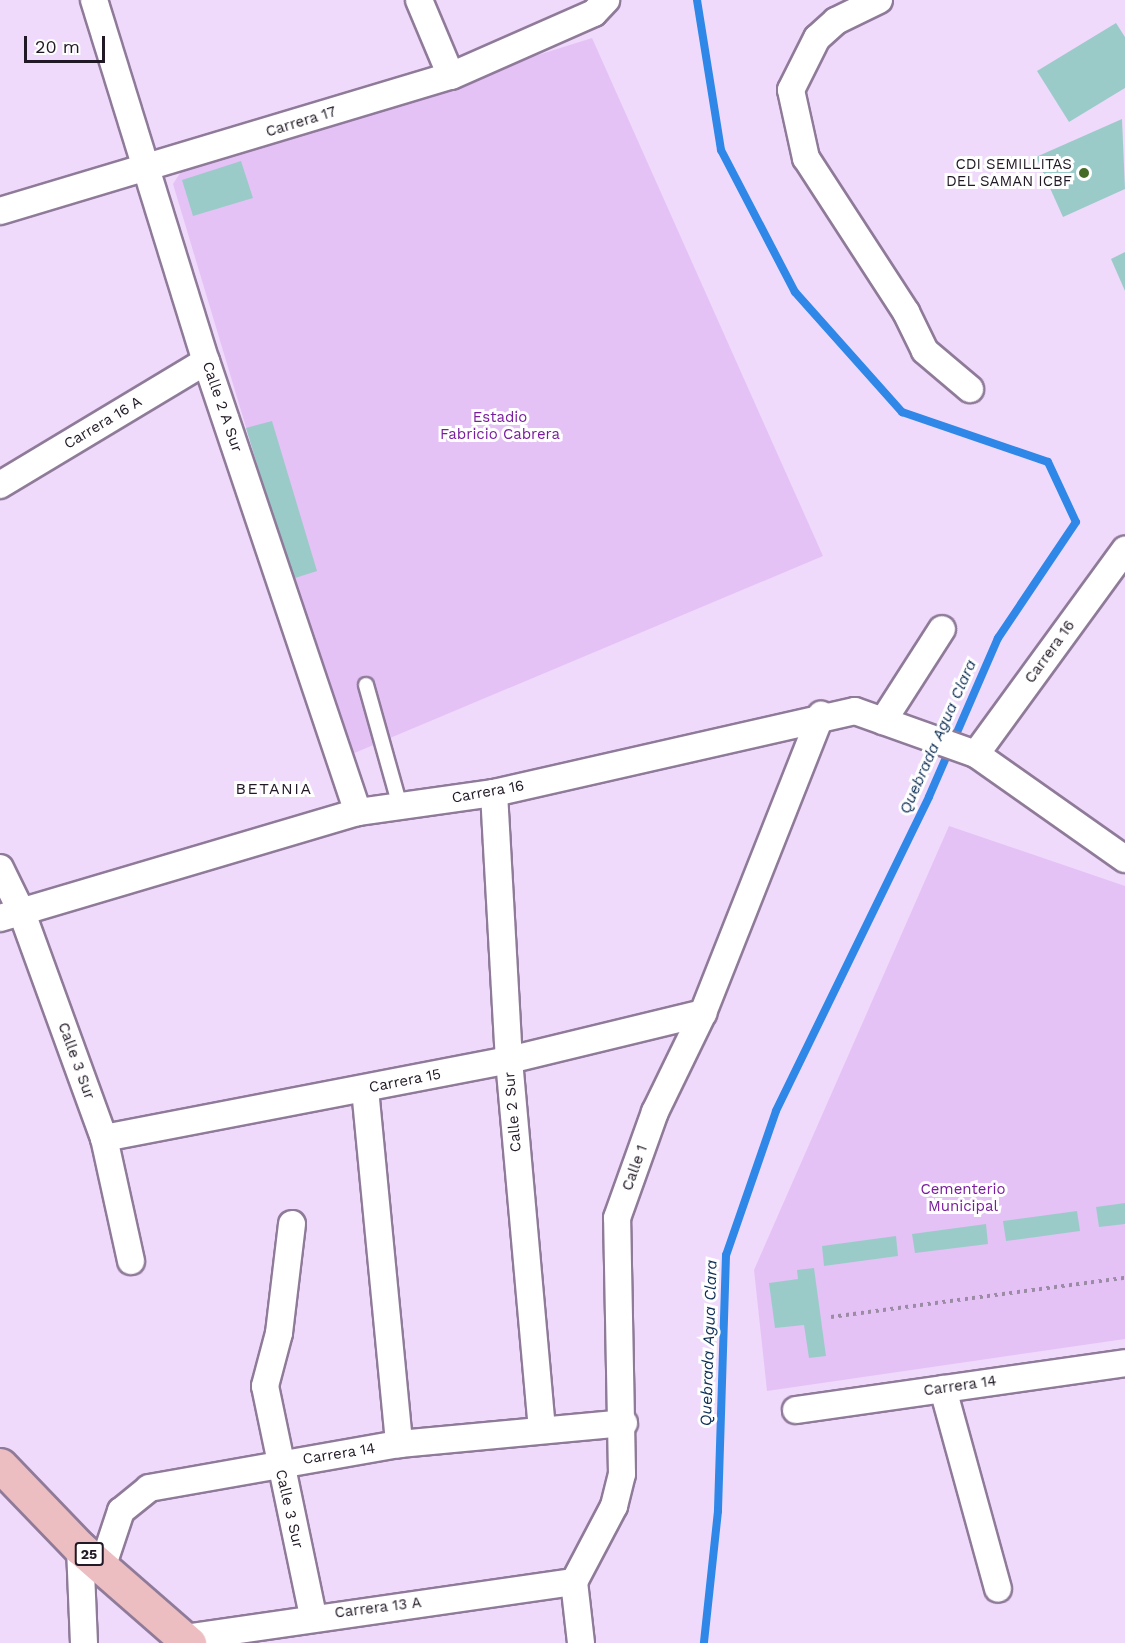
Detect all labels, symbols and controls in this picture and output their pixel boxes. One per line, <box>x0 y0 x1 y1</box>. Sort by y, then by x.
scale bar <box>27 24 108 62</box>
text: 20 m <box>35 36 80 57</box>
street label: Carrera 17 <box>263 103 339 141</box>
place label: CDI SEMILLITAS DEL SAMAN ICBF <box>946 155 1072 190</box>
marker: CDI SEMILLITAS DEL SAMAN ICBF <box>1077 166 1091 180</box>
street label: Calle 2 A Sur <box>198 359 246 455</box>
street label: Carrera 16 A <box>60 392 146 454</box>
park label: Estadio Fabricio Cabrera <box>440 408 560 443</box>
street label: Carrera 16 <box>1021 617 1079 687</box>
water label: Quebrada Agua Clara <box>895 657 981 817</box>
street label: Carrera 16 <box>450 777 526 807</box>
district label: BETANIA <box>236 779 312 799</box>
street label: Calle 3 Sur <box>54 1020 98 1102</box>
street label: Carrera 15 <box>367 1065 443 1097</box>
street label: Calle 2 Sur <box>501 1071 525 1153</box>
street label: Calle 1 <box>618 1143 652 1193</box>
park label: Cementerio Municipal <box>920 1180 1006 1215</box>
water label: Quebrada Agua Clara <box>696 1259 722 1427</box>
street label: Carrera 14 <box>922 1372 998 1400</box>
street label: Carrera 14 <box>301 1439 377 1469</box>
street label: Calle 3 Sur <box>271 1468 307 1550</box>
road number: 25 <box>74 1543 104 1565</box>
street label: Carrera 13 A <box>333 1594 423 1622</box>

